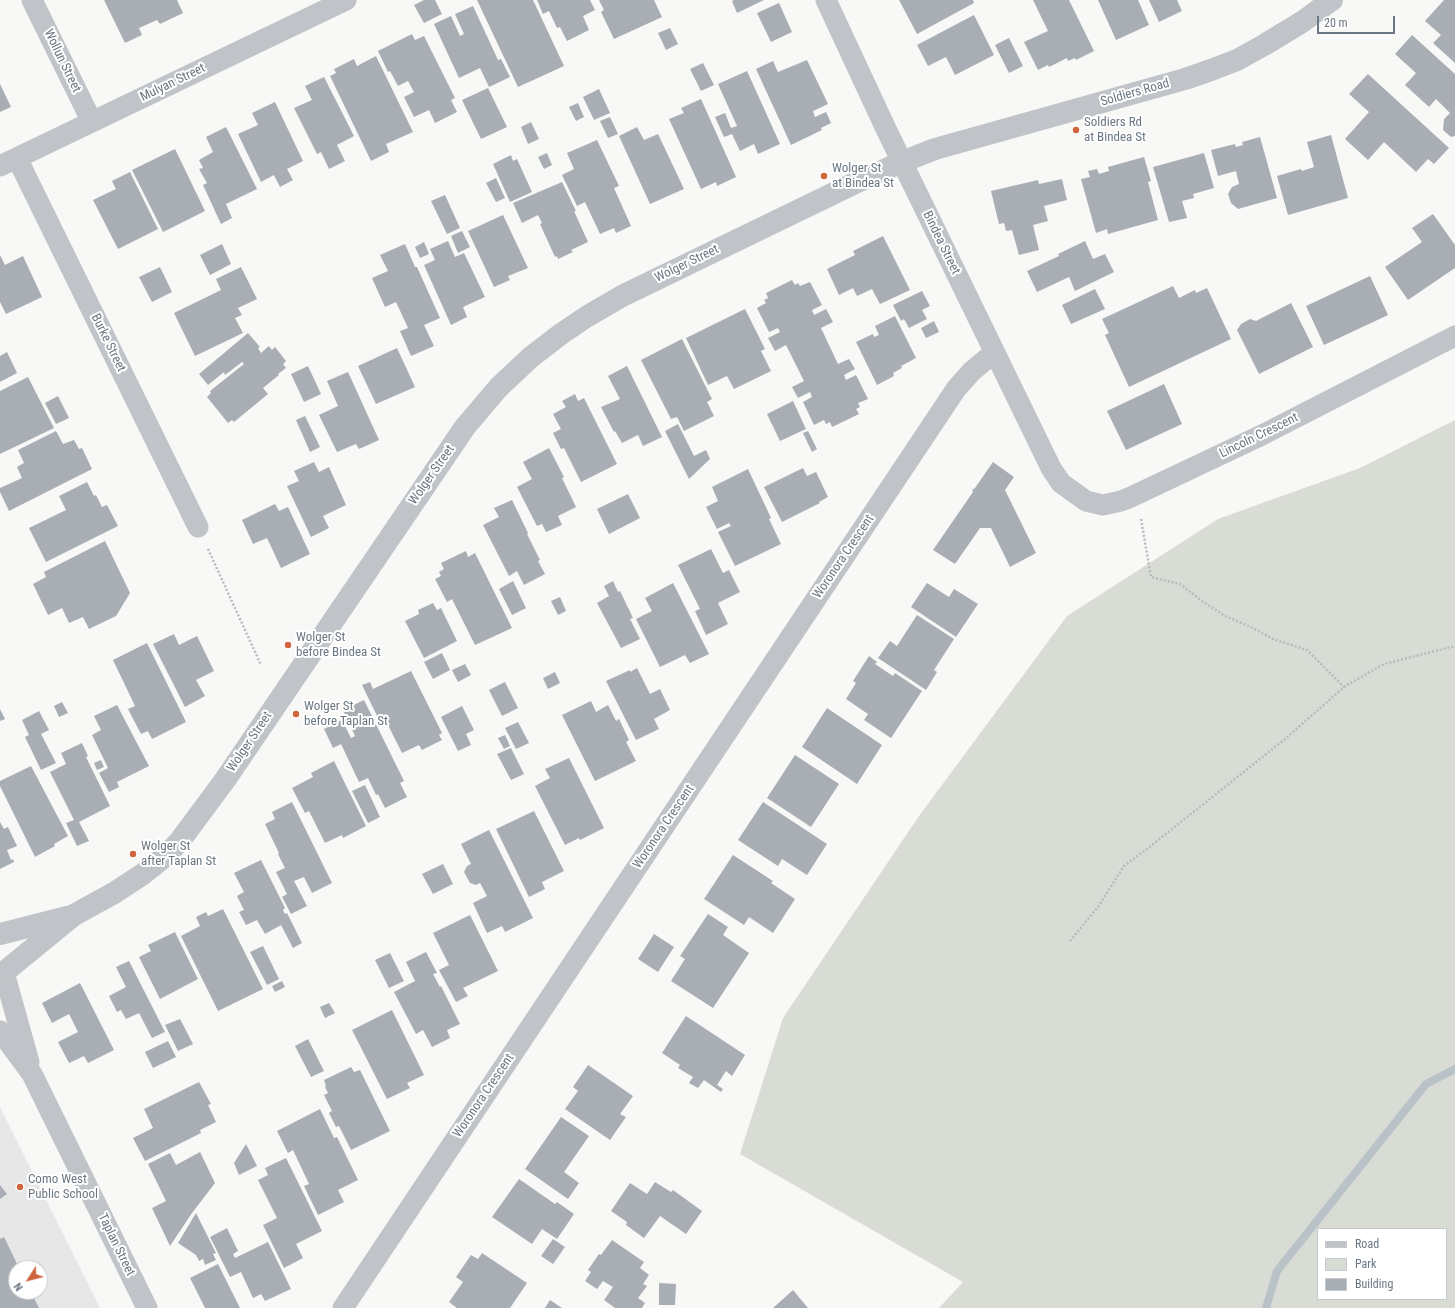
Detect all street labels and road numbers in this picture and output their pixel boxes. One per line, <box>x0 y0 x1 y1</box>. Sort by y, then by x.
street label: Wollun Street <box>40 27 84 95</box>
street label: Mulyan Street <box>138 61 208 105</box>
street label: Soldiers Road <box>1099 76 1171 110</box>
street label: Bindea Street <box>919 209 963 277</box>
street label: Wolger Street <box>653 242 721 286</box>
street label: Burke Street <box>87 311 129 375</box>
street label: Lincoln Crescent <box>1217 410 1301 462</box>
street label: Wolger Street <box>406 442 458 508</box>
street label: Woronora Crescent <box>810 512 878 602</box>
street label: Wolger Street <box>224 709 276 775</box>
street label: Woronora Crescent <box>630 782 698 872</box>
street label: Woronora Crescent <box>450 1051 518 1141</box>
street label: Taplan Street <box>94 1211 138 1279</box>

